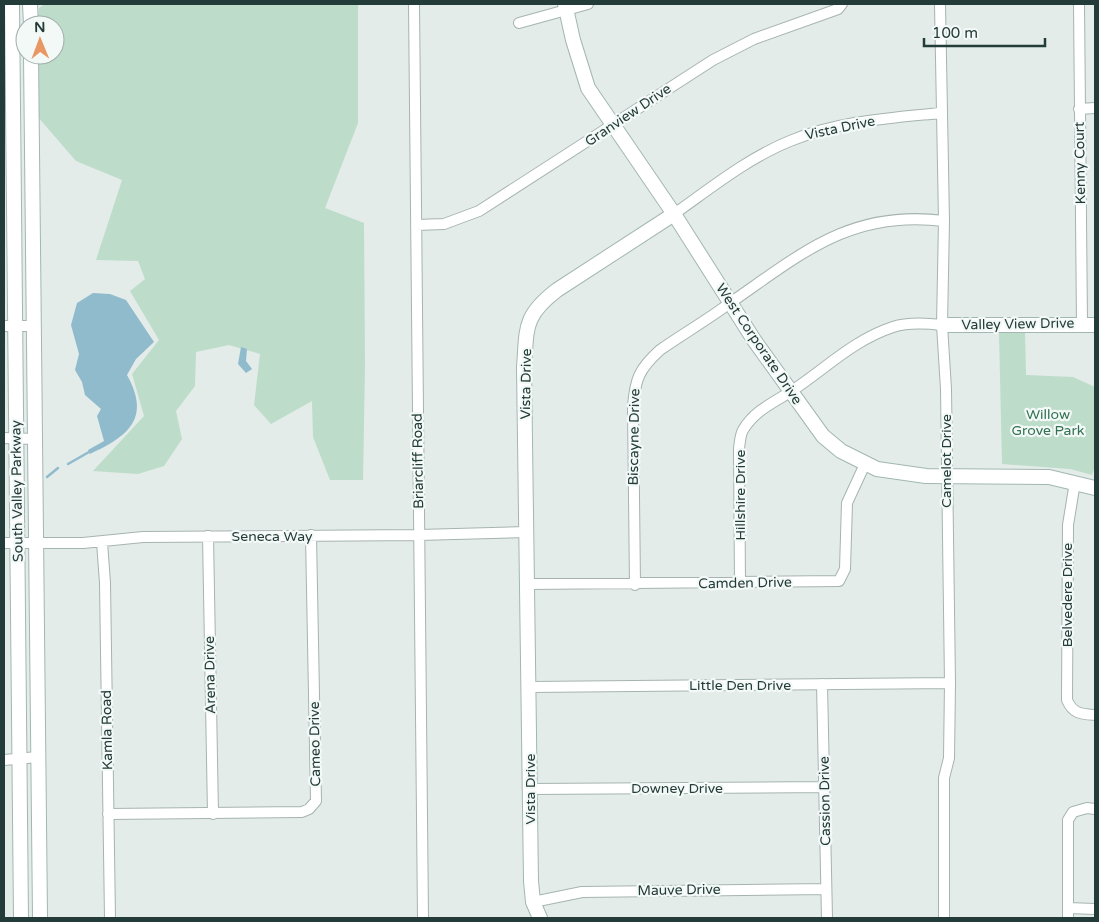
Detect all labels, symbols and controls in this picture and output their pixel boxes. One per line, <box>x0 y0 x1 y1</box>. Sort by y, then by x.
north arrow <box>15 15 65 65</box>
scale bar <box>924 15 1045 47</box>
text: N <box>34 19 46 36</box>
text: 100 m <box>932 24 978 42</box>
street label: Granview Drive <box>582 80 674 150</box>
street label: Vista Drive <box>803 112 877 144</box>
street label: Kenny Court <box>1071 121 1089 204</box>
street label: West Corporate Drive <box>712 280 806 408</box>
street label: Valley View Drive <box>961 315 1075 333</box>
street label: Vista Drive <box>517 348 535 420</box>
street label: Biscayne Drive <box>625 388 643 486</box>
park label: Willow Grove Park <box>1012 406 1085 439</box>
street label: Briarcliff Road <box>409 413 427 509</box>
street label: Camelot Drive <box>938 414 955 508</box>
street label: South Valley Parkway <box>7 419 27 562</box>
street label: Hillshire Drive <box>732 450 749 540</box>
street label: Seneca Way <box>232 528 313 545</box>
street label: Belvedere Drive <box>1059 543 1076 647</box>
street label: Camden Drive <box>698 574 792 592</box>
street label: Arena Drive <box>201 636 219 714</box>
street label: Little Den Drive <box>689 677 791 694</box>
street label: Kamla Road <box>98 690 116 770</box>
street label: Cameo Drive <box>306 701 324 787</box>
street label: Vista Drive <box>522 753 539 825</box>
street label: Cassion Drive <box>816 756 834 846</box>
street label: Downey Drive <box>631 780 723 797</box>
street label: Mauve Drive <box>637 881 721 899</box>

